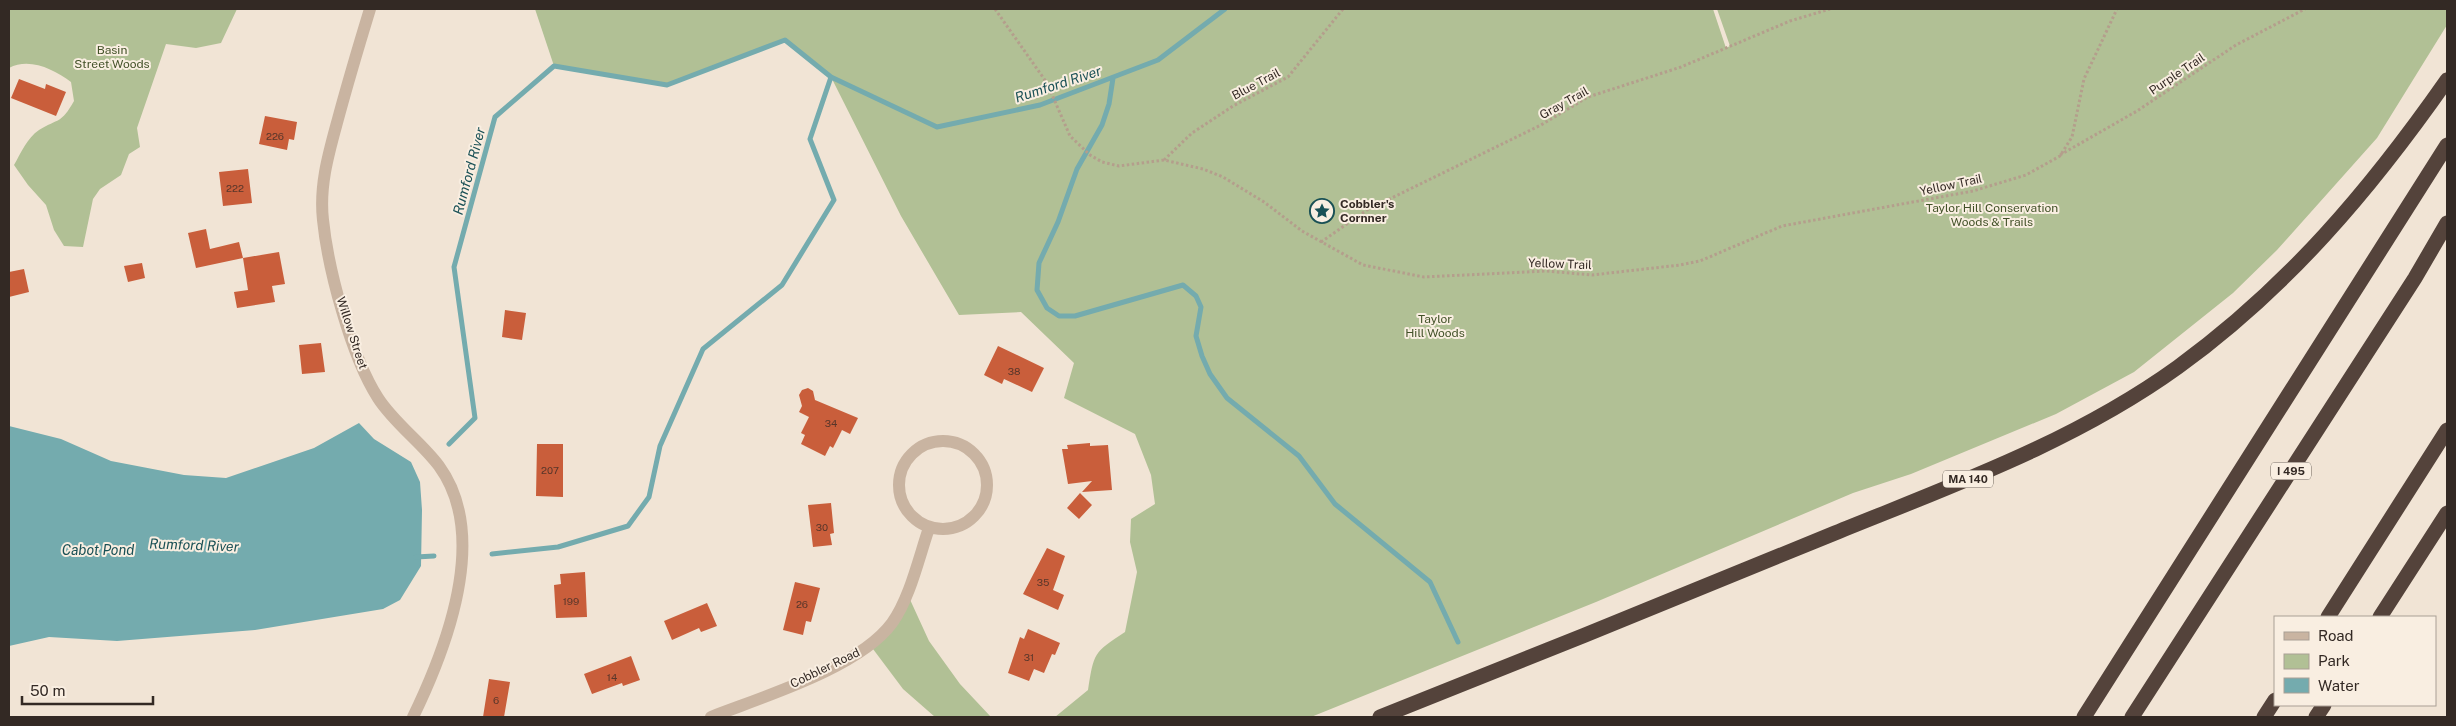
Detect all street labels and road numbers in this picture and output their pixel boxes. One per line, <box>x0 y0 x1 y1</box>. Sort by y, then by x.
street label: Purple Trail <box>2147 50 2208 98</box>
street label: Blue Trail <box>1229 65 1283 103</box>
street label: Gray Trail <box>1537 84 1591 122</box>
street label: Yellow Trail <box>1918 171 1984 198</box>
street label: Yellow Trail <box>1528 256 1592 272</box>
street label: Willow Street <box>334 295 370 371</box>
road number: I 495 <box>2271 462 2311 480</box>
road number: MA 140 <box>1943 470 1993 488</box>
street label: Cobbler Road <box>788 645 862 691</box>

